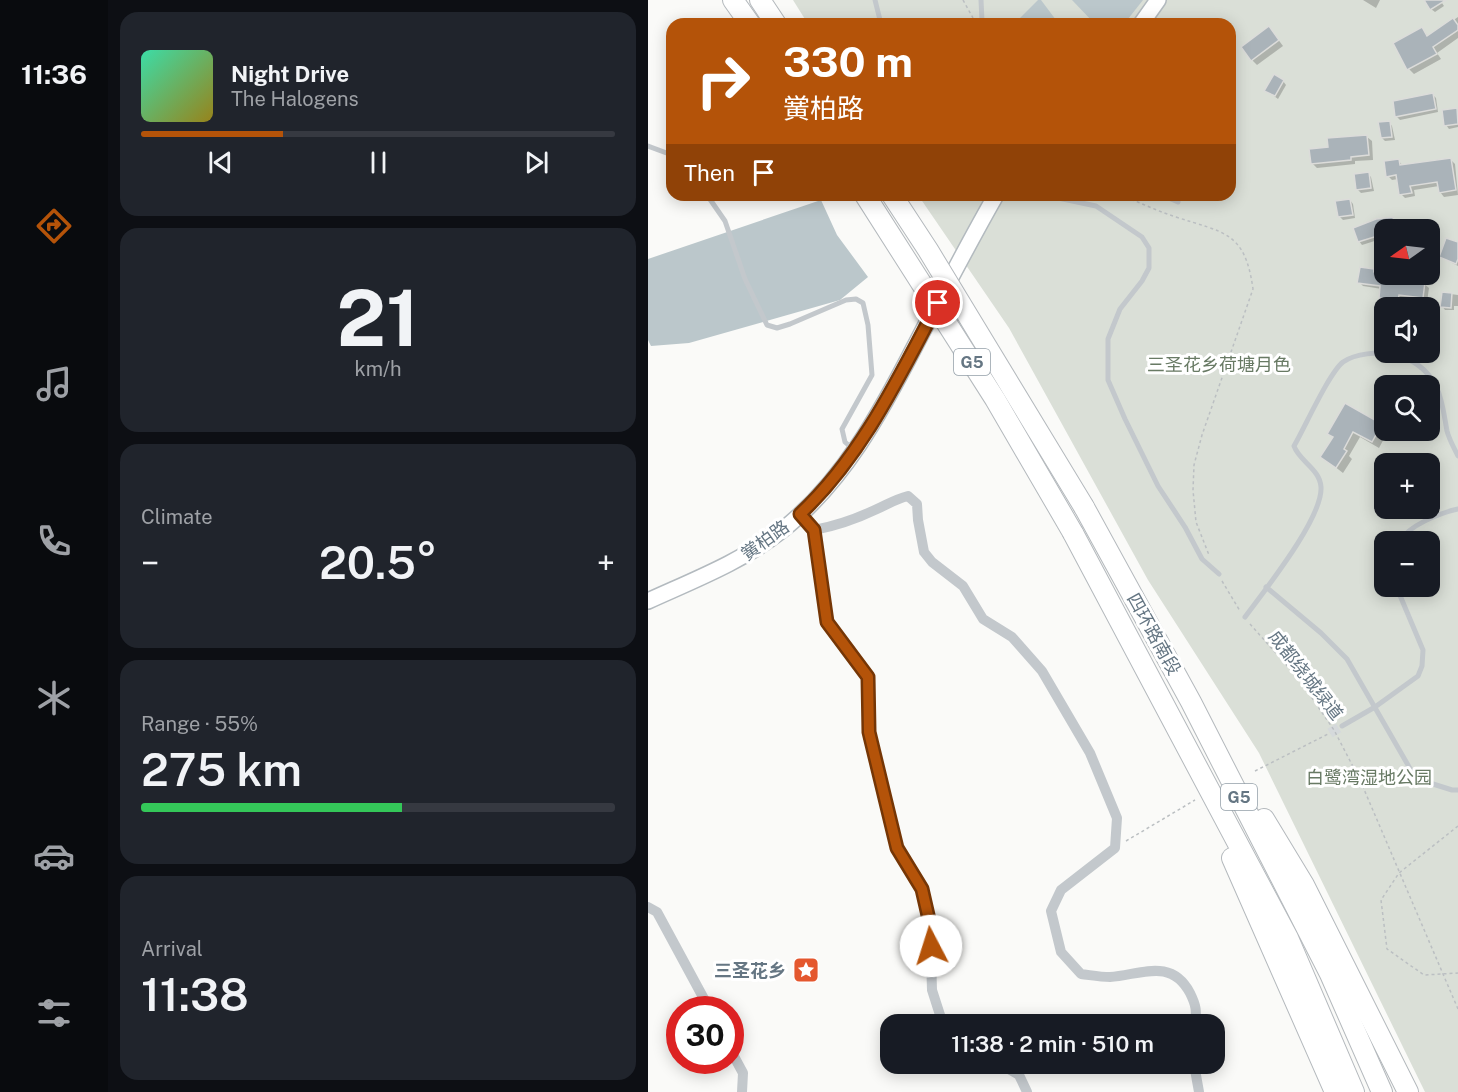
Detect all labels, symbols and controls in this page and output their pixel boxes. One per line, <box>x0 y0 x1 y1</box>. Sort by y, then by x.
text: 330 m <box>783 37 913 86</box>
icon: right <box>684 42 762 120</box>
text: 11:36 <box>21 58 87 90</box>
text: Night Drive <box>231 61 349 87</box>
text: The Halogens <box>231 87 359 111</box>
text: 黉柏路 <box>783 92 864 124</box>
icon: previous <box>204 146 237 179</box>
icon: pause <box>362 146 395 179</box>
icon: next <box>520 146 553 179</box>
icon: arrive <box>747 156 780 189</box>
text: Then <box>684 160 735 186</box>
icon: directions <box>33 205 75 247</box>
north arrow <box>1374 219 1440 285</box>
map controls <box>1374 219 1440 597</box>
text: 21 <box>337 272 419 364</box>
pin <box>912 277 963 328</box>
icon: arrive <box>921 286 954 319</box>
button: sound <box>1374 297 1440 363</box>
road number: G5 <box>954 349 990 375</box>
park label: 三圣花乡荷塘月色 <box>1147 354 1291 375</box>
text: km/h <box>354 357 402 381</box>
icon: music <box>33 363 75 405</box>
button: search <box>1374 375 1440 441</box>
button: + <box>1374 453 1440 519</box>
text: Climate <box>141 505 213 529</box>
street label: 黉柏路 <box>737 516 793 564</box>
icon: phone <box>33 520 75 562</box>
button: − <box>1374 531 1440 597</box>
text: 20.5° <box>319 536 437 589</box>
text: − <box>141 544 159 582</box>
text: + <box>597 544 615 582</box>
street label: 四环路南段 <box>1123 590 1185 678</box>
street label: 成都绕城绿道 <box>1264 626 1348 724</box>
icon: climate <box>33 677 75 719</box>
text: Range · 55% <box>141 712 258 736</box>
text: 275 km <box>141 743 302 796</box>
park label: 白鹭湾湿地公园 <box>1306 767 1432 788</box>
road number: G5 <box>1221 784 1257 810</box>
icon: car <box>33 835 75 877</box>
position arrow <box>899 914 963 978</box>
text: Arrival <box>141 937 203 961</box>
place icon: 三圣花乡 <box>791 955 821 985</box>
place label: 三圣花乡 <box>714 960 786 981</box>
text: 11:38 <box>141 968 249 1021</box>
icon: filters <box>33 992 75 1034</box>
speed limit sign: 30 <box>666 996 744 1074</box>
text: 11:38 · 2 min · 510 m <box>951 1031 1154 1057</box>

